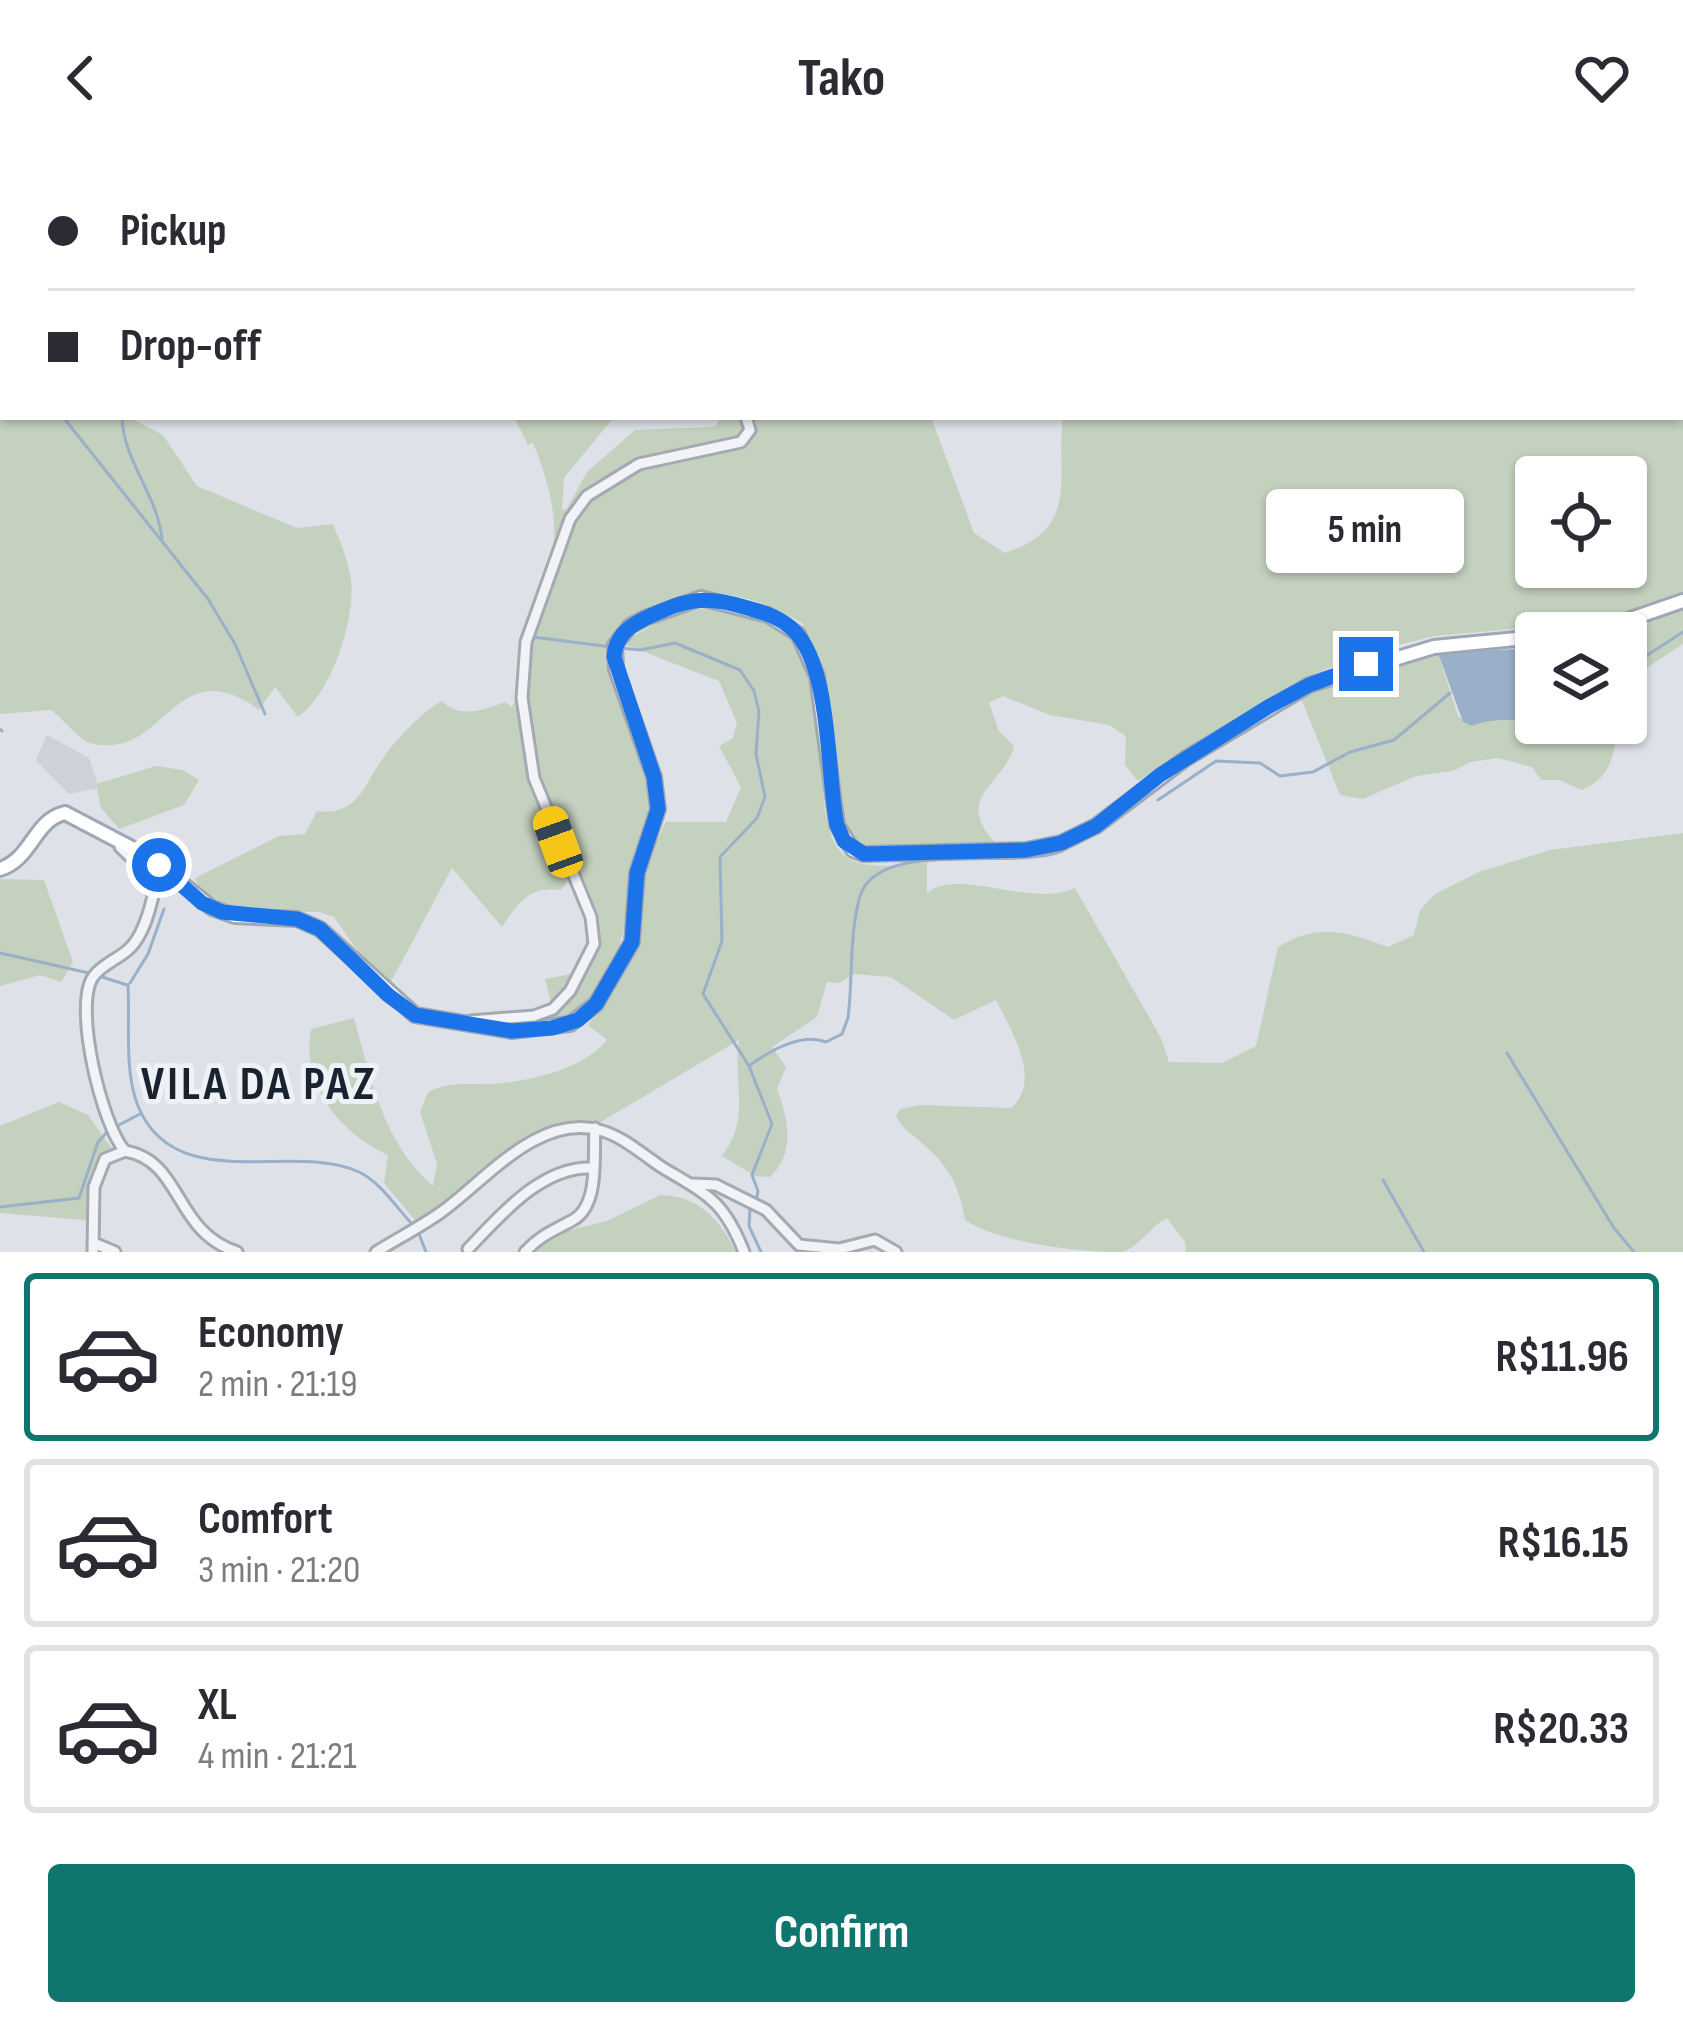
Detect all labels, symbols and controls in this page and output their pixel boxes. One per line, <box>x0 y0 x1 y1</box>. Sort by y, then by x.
icon: back <box>48 45 114 111</box>
icon: heart <box>1569 45 1635 111</box>
text: Tako <box>798 46 885 111</box>
text: Pickup <box>120 204 227 259</box>
text: Drop-off <box>120 319 261 374</box>
map controls <box>1515 456 1647 744</box>
button: locate <box>1515 456 1647 588</box>
callout: 5 min <box>1267 490 1465 574</box>
text: 5 min <box>1328 507 1402 554</box>
button: layers <box>1515 612 1647 744</box>
route end <box>1339 637 1393 691</box>
car <box>529 802 587 882</box>
route start <box>132 838 186 892</box>
district label: VILA DA PAZ <box>141 1056 377 1113</box>
icon: car <box>54 1303 162 1411</box>
text: Economy <box>198 1306 344 1361</box>
text: R$11.96 <box>1495 1330 1629 1385</box>
text: 2 min · 21:19 <box>198 1361 358 1408</box>
icon: car <box>54 1489 162 1597</box>
text: Comfort <box>198 1492 333 1547</box>
text: R$16.15 <box>1498 1516 1629 1571</box>
text: 3 min · 21:20 <box>198 1547 360 1594</box>
icon: car <box>54 1675 162 1783</box>
text: XL <box>198 1678 237 1733</box>
text: R$20.33 <box>1493 1702 1629 1757</box>
text: 4 min · 21:21 <box>198 1733 357 1780</box>
button: Confirm <box>48 1864 1635 2002</box>

